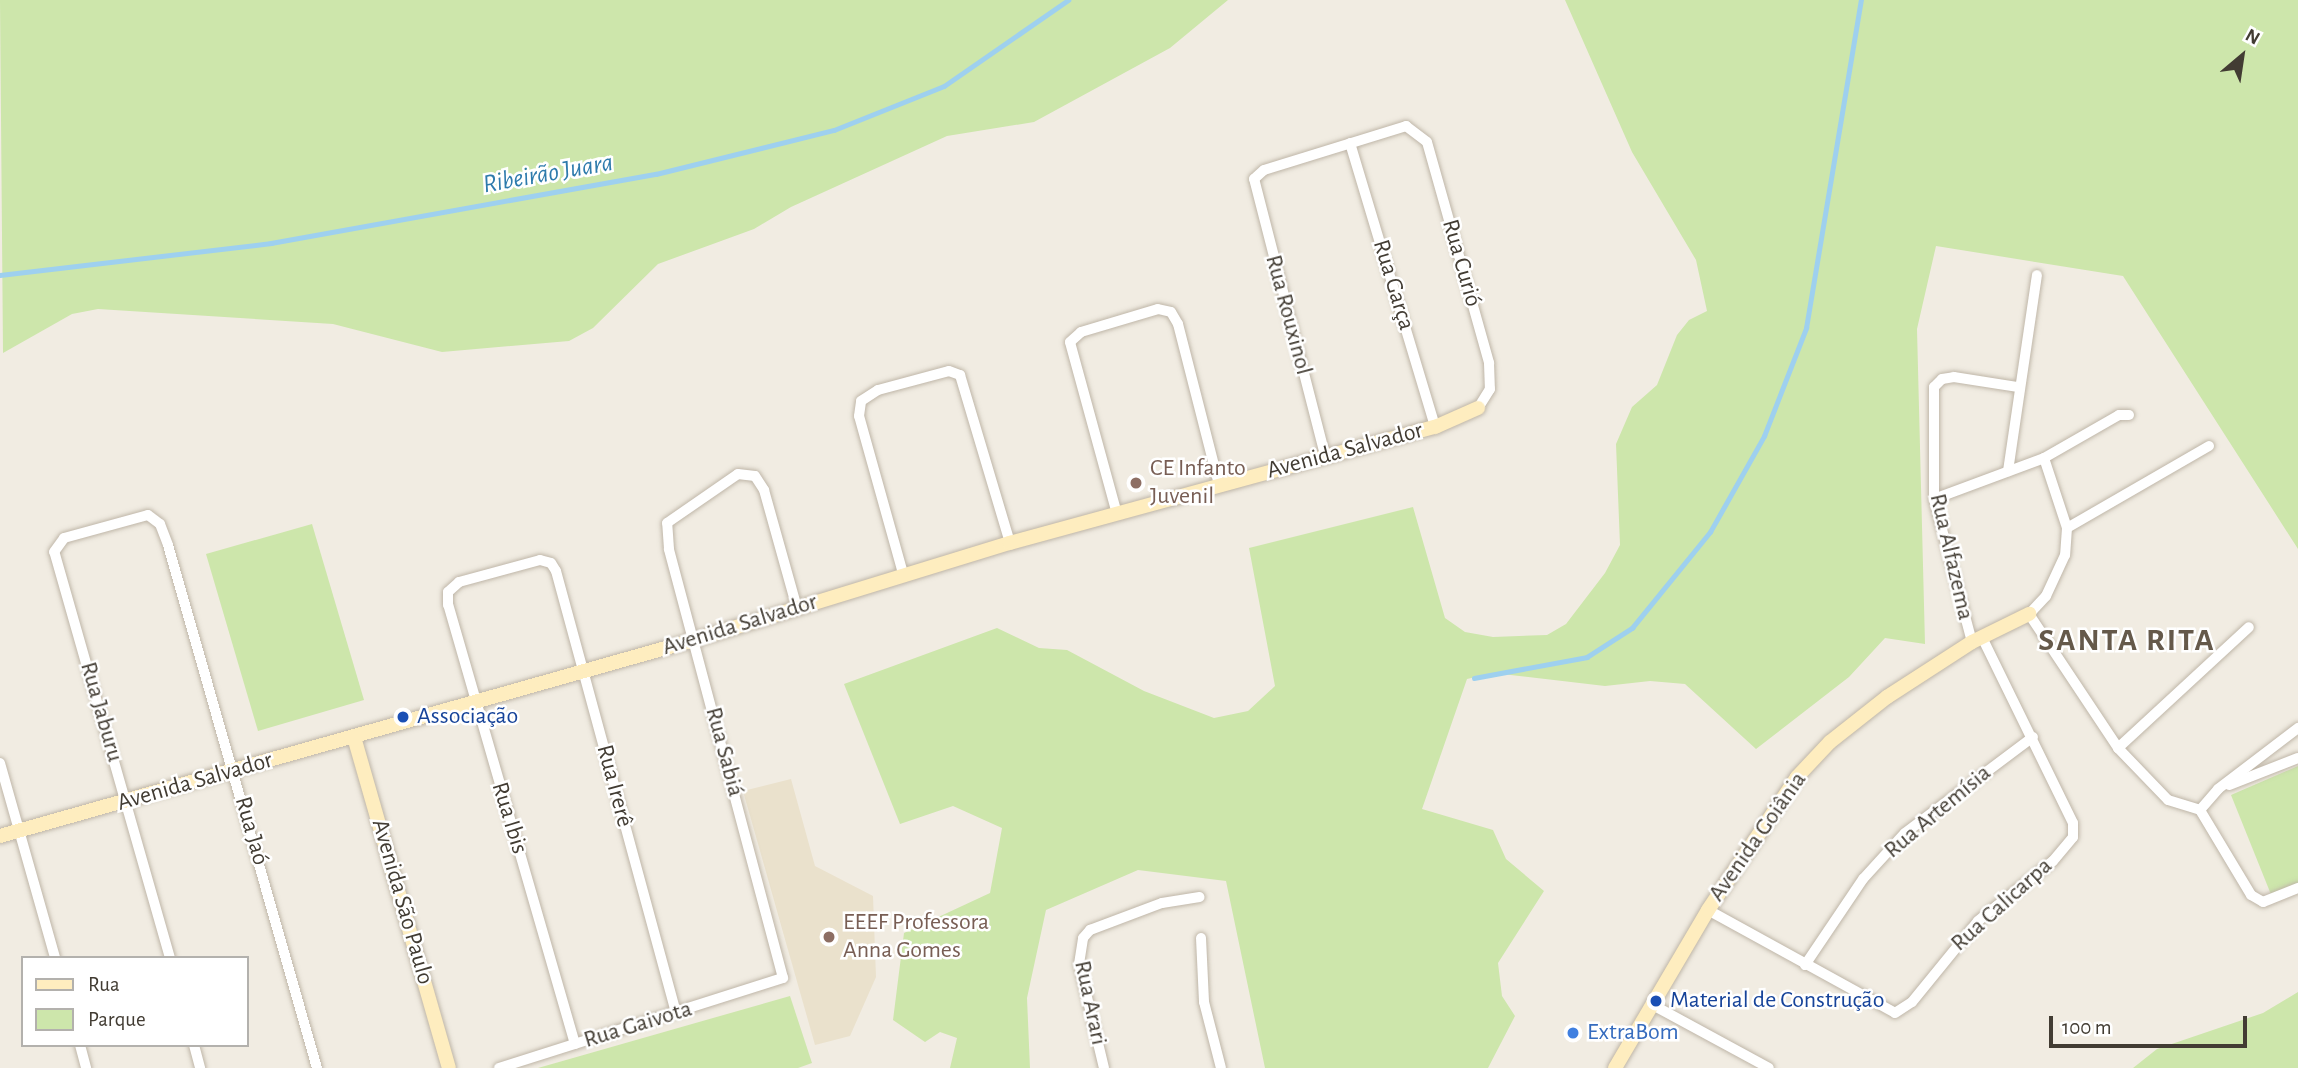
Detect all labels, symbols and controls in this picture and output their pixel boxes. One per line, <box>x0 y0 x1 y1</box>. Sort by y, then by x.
north arrow <box>2207 21 2277 91</box>
text: N <box>2242 26 2263 49</box>
water label: Ribeirão Juara <box>480 147 616 201</box>
street label: Rua Curió <box>1435 216 1487 310</box>
street label: Rua Garça <box>1366 236 1420 334</box>
street label: Rua Rouxinol <box>1258 252 1318 378</box>
street label: Avenida Salvador <box>1264 416 1426 486</box>
place label: CE Infanto Juvenil <box>1150 455 1246 511</box>
marker: CE Infanto Juvenil <box>1128 475 1144 491</box>
street label: Rua Alfazema <box>1922 491 1980 623</box>
street label: Avenida Salvador <box>659 588 821 662</box>
district label: SANTA RITA <box>2040 621 2214 659</box>
street label: Rua Jaburu <box>73 659 129 765</box>
place label: Associação <box>417 703 518 731</box>
street label: Rua Sabiá <box>698 704 750 800</box>
marker: Associação <box>395 709 411 725</box>
street label: Rua Irerê <box>589 742 639 830</box>
street label: Avenida Salvador <box>114 746 276 818</box>
street label: Rua Artemísia <box>1879 759 1997 865</box>
street label: Avenida Goiânia <box>1703 767 1813 907</box>
street label: Rua Ibis <box>484 779 534 857</box>
street label: Rua Jaó <box>228 793 274 869</box>
street label: Avenida São Paulo <box>365 816 439 988</box>
street label: Rua Calicarpa <box>1945 852 2059 958</box>
place label: EEEF Professora Anna Gomes <box>843 909 989 965</box>
marker: EEEF Professora Anna Gomes <box>821 929 837 945</box>
legend <box>21 956 248 1047</box>
street label: Rua Arari <box>1067 958 1113 1048</box>
text: Rua <box>88 974 120 995</box>
place label: Material de Construção <box>1670 987 1884 1015</box>
marker: Material de Construção <box>1648 993 1664 1009</box>
street label: Rua Gaivota <box>580 995 696 1055</box>
scale bar <box>2053 1002 2251 1046</box>
text: Parque <box>88 1009 146 1030</box>
text: 100 m <box>2062 1017 2112 1038</box>
place label: ExtraBom <box>1587 1019 1679 1047</box>
marker: ExtraBom <box>1565 1025 1581 1041</box>

